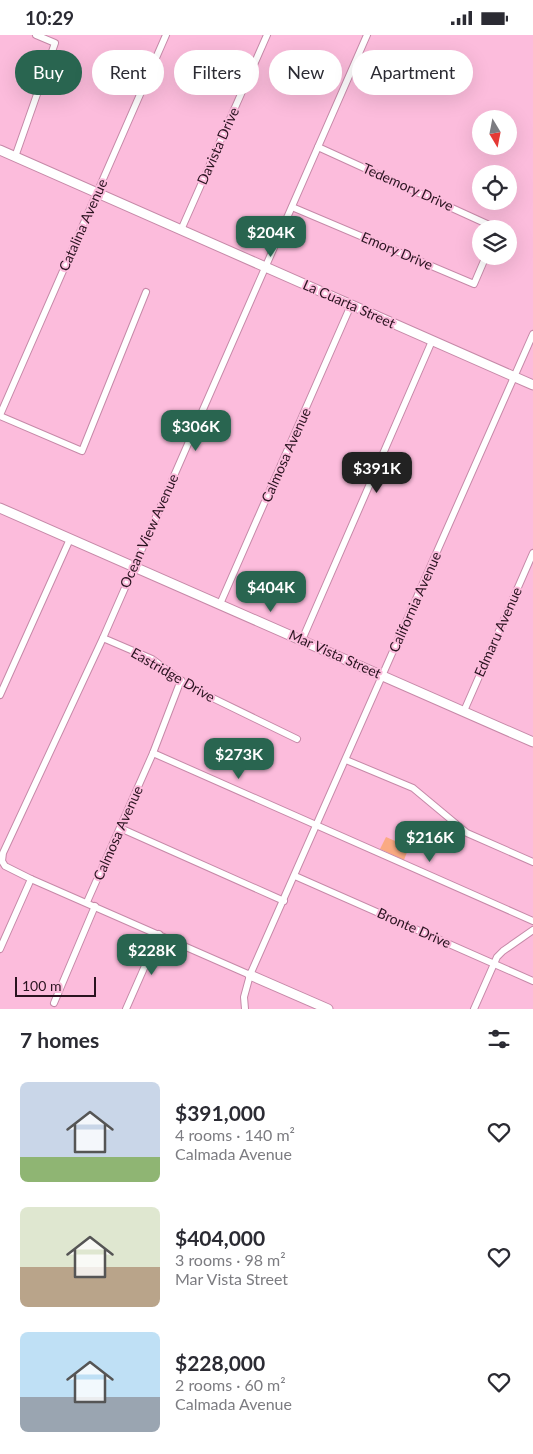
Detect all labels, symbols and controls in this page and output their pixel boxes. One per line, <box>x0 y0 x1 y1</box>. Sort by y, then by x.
text: 10:29 <box>25 6 74 29</box>
chip: Buy <box>15 50 82 95</box>
chip: Rent <box>92 50 164 95</box>
chip: Filters <box>174 50 259 95</box>
chip: New <box>269 50 342 95</box>
chip: Apartment <box>352 50 473 95</box>
street label: Davista Drive <box>193 104 242 187</box>
north arrow <box>472 110 518 155</box>
map controls <box>472 110 517 265</box>
street label: Tedemory Drive <box>360 159 456 214</box>
button: locate <box>472 165 517 210</box>
street label: Catalina Avenue <box>55 176 110 274</box>
pin: $204K <box>236 215 306 258</box>
button: layers <box>472 220 517 265</box>
text: $204K <box>247 222 295 241</box>
street label: Emory Drive <box>359 228 436 273</box>
street label: La Cuarta Street <box>300 276 398 331</box>
street label: Calmosa Avenue <box>257 405 314 505</box>
pin: $306K <box>161 409 231 452</box>
text: $306K <box>172 416 220 435</box>
pin: $391K <box>342 451 412 494</box>
text: $391K <box>353 458 401 477</box>
street label: Ocean View Avenue <box>116 471 181 591</box>
street label: California Avenue <box>385 549 444 655</box>
pin: $404K <box>236 571 306 613</box>
text: $404K <box>247 577 295 596</box>
street label: Edmaru Avenue <box>470 584 525 679</box>
street label: Mar Vista Street <box>287 626 384 681</box>
street label: Eastridge Drive <box>128 644 218 705</box>
pin: $273K <box>204 737 274 780</box>
text: $273K <box>215 744 263 763</box>
street label: Calmosa Avenue <box>89 783 146 883</box>
pin: $216K <box>395 821 465 863</box>
text: $216K <box>406 827 454 846</box>
street label: Bronte Drive <box>375 904 454 951</box>
pin: $228K <box>117 933 187 976</box>
text: $228K <box>128 940 176 959</box>
scale bar <box>15 974 96 997</box>
text: 100 m <box>22 977 61 994</box>
icon: filters <box>485 1025 513 1053</box>
text: 7 homes <box>20 1027 99 1052</box>
text: $391,000 <box>175 1100 265 1125</box>
icon: home <box>60 1102 120 1162</box>
icon: heart <box>485 1118 513 1146</box>
text: 4 rooms · 140 m² <box>175 1125 295 1144</box>
text: Calmada Avenue <box>175 1144 292 1163</box>
text: $404,000 <box>175 1225 265 1250</box>
icon: home <box>60 1227 120 1287</box>
icon: heart <box>485 1243 513 1271</box>
text: 3 rooms · 98 m² <box>175 1250 286 1269</box>
text: Mar Vista Street <box>175 1269 288 1288</box>
text: $228,000 <box>175 1350 265 1375</box>
icon: home <box>60 1352 120 1412</box>
icon: heart <box>485 1368 513 1396</box>
text: 2 rooms · 60 m² <box>175 1375 286 1394</box>
text: Calmada Avenue <box>175 1394 292 1413</box>

